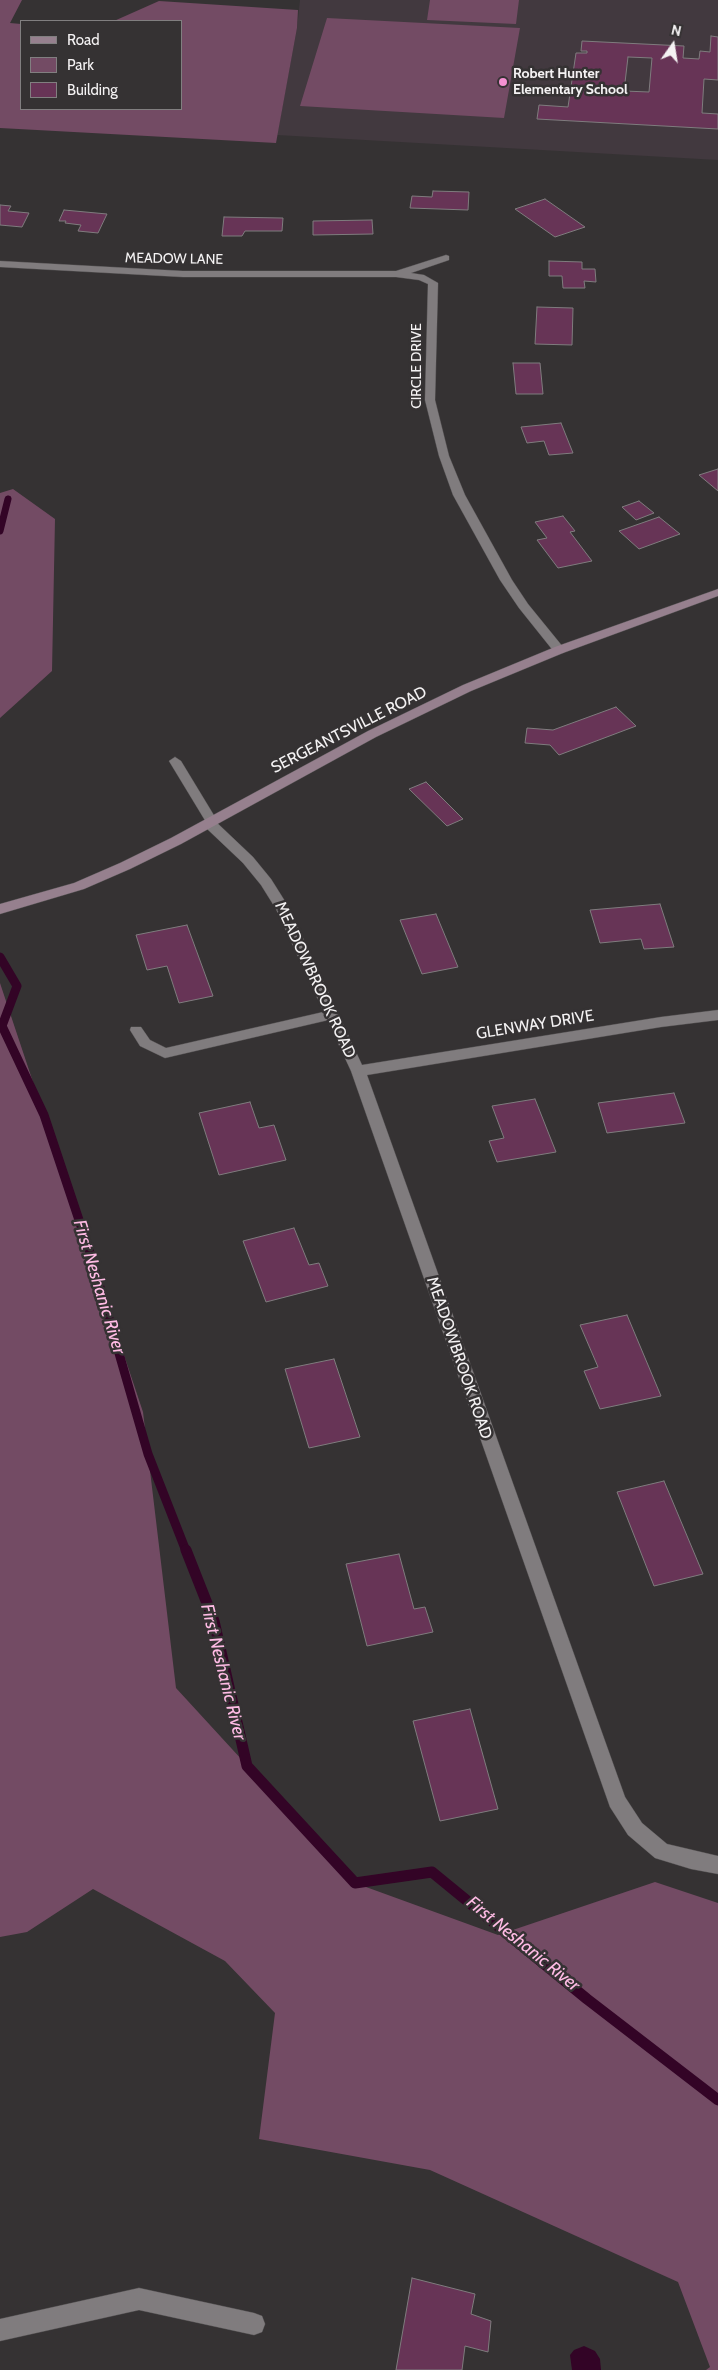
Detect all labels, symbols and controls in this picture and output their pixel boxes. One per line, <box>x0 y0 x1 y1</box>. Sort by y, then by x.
legend <box>20 20 182 110</box>
north arrow <box>648 20 698 70</box>
text: N <box>670 21 683 40</box>
text: Road <box>67 31 100 49</box>
text: Park <box>67 56 94 74</box>
place label: Robert Hunter Elementary School <box>513 66 628 98</box>
marker: Robert Hunter Elementary School <box>497 76 509 88</box>
text: Building <box>67 81 118 99</box>
street label: MEADOW LANE <box>125 250 223 268</box>
street label: CIRCLE DRIVE <box>409 323 425 409</box>
street label: SERGEANTSVILLE ROAD <box>268 682 430 778</box>
street label: MEADOWBROOK ROAD <box>270 899 360 1061</box>
street label: GLENWAY DRIVE <box>475 1006 595 1044</box>
water label: First Neshanic River <box>68 1217 130 1357</box>
street label: MEADOWBROOK ROAD <box>422 1274 496 1442</box>
water label: First Neshanic River <box>196 1602 250 1742</box>
water label: First Neshanic River <box>462 1892 584 1996</box>

